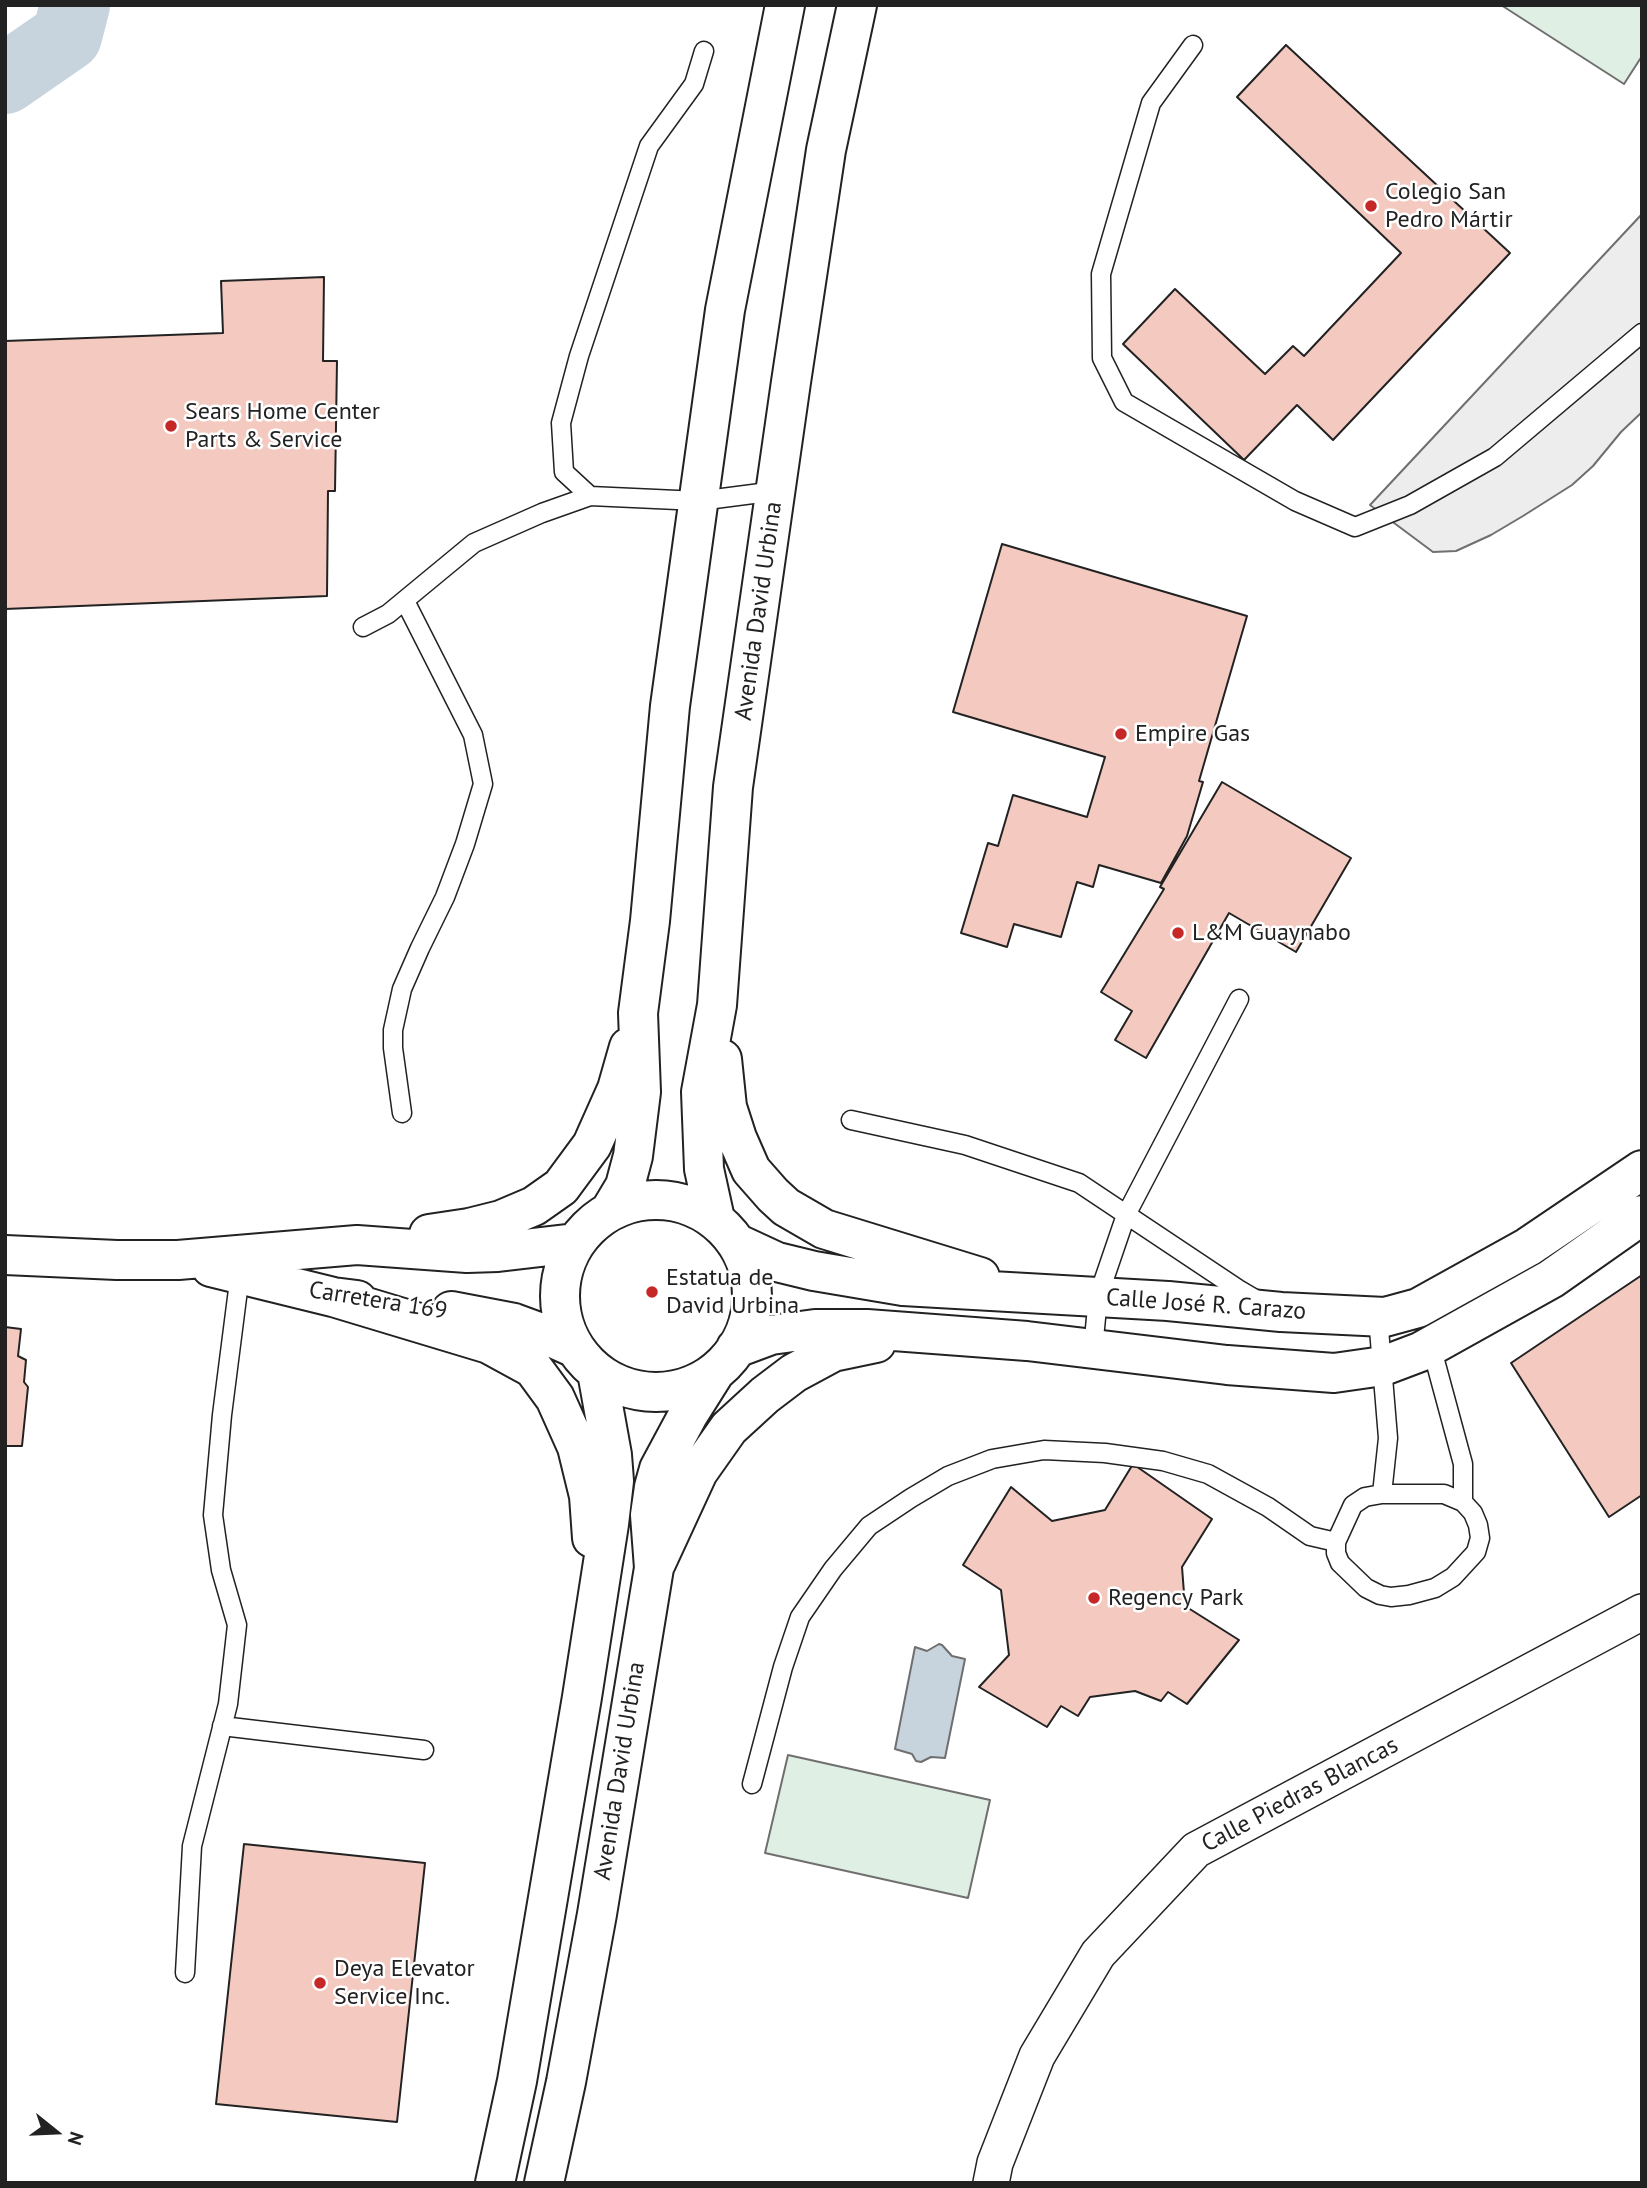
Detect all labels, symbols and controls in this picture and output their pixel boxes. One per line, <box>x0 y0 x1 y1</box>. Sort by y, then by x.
place label: Colegio San Pedro Mártir <box>1385 178 1513 234</box>
marker: Colegio San Pedro Mártir <box>1363 198 1379 214</box>
place label: Sears Home Center Parts & Service <box>185 398 380 454</box>
marker: Sears Home Center Parts & Service <box>163 418 179 434</box>
street label: Avenida David Urbina <box>729 500 789 722</box>
place label: Empire Gas <box>1135 720 1250 748</box>
marker: Empire Gas <box>1113 726 1129 742</box>
place label: L&M Guaynabo <box>1192 919 1351 947</box>
marker: L&M Guaynabo <box>1170 925 1186 941</box>
place label: Estatua de David Urbina <box>666 1264 799 1320</box>
street label: Carretera 169 <box>307 1276 449 1326</box>
marker: Estatua de David Urbina <box>644 1284 660 1300</box>
street label: Calle José R. Carazo <box>1105 1284 1307 1326</box>
place label: Regency Park <box>1108 1584 1244 1612</box>
marker: Regency Park <box>1086 1590 1102 1606</box>
street label: Avenida David Urbina <box>589 1660 651 1882</box>
street label: Calle Piedras Blancas <box>1197 1731 1403 1859</box>
place label: Deya Elevator Service Inc. <box>334 1955 475 2011</box>
marker: Deya Elevator Service Inc. <box>312 1975 328 1991</box>
north arrow <box>21 2097 91 2167</box>
text: N <box>63 2129 89 2148</box>

